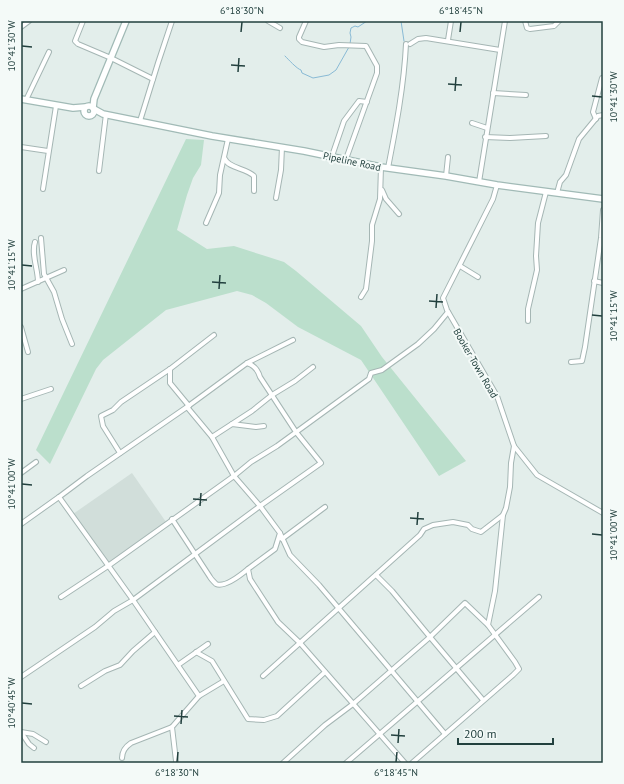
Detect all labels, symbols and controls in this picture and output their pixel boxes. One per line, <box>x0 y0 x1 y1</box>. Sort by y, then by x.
text: 6°18'30"N <box>220 4 264 17</box>
text: 6°18'45"N <box>439 4 483 17</box>
text: 10°41'30"W <box>5 20 18 72</box>
text: 10°41'30"W <box>607 71 620 123</box>
street label: Pipeline Road <box>322 149 382 174</box>
text: 10°41'15"W <box>5 239 18 291</box>
text: 10°41'15"W <box>607 290 620 342</box>
street label: Booker Town Road <box>450 326 501 400</box>
text: 10°41'00"W <box>5 458 18 510</box>
text: 10°41'00"W <box>607 509 620 561</box>
text: 10°40'45"W <box>5 677 18 729</box>
scale bar <box>458 720 553 746</box>
text: 200 m <box>464 726 497 741</box>
text: 6°18'30"N <box>155 766 199 779</box>
text: 6°18'45"N <box>374 766 418 779</box>

